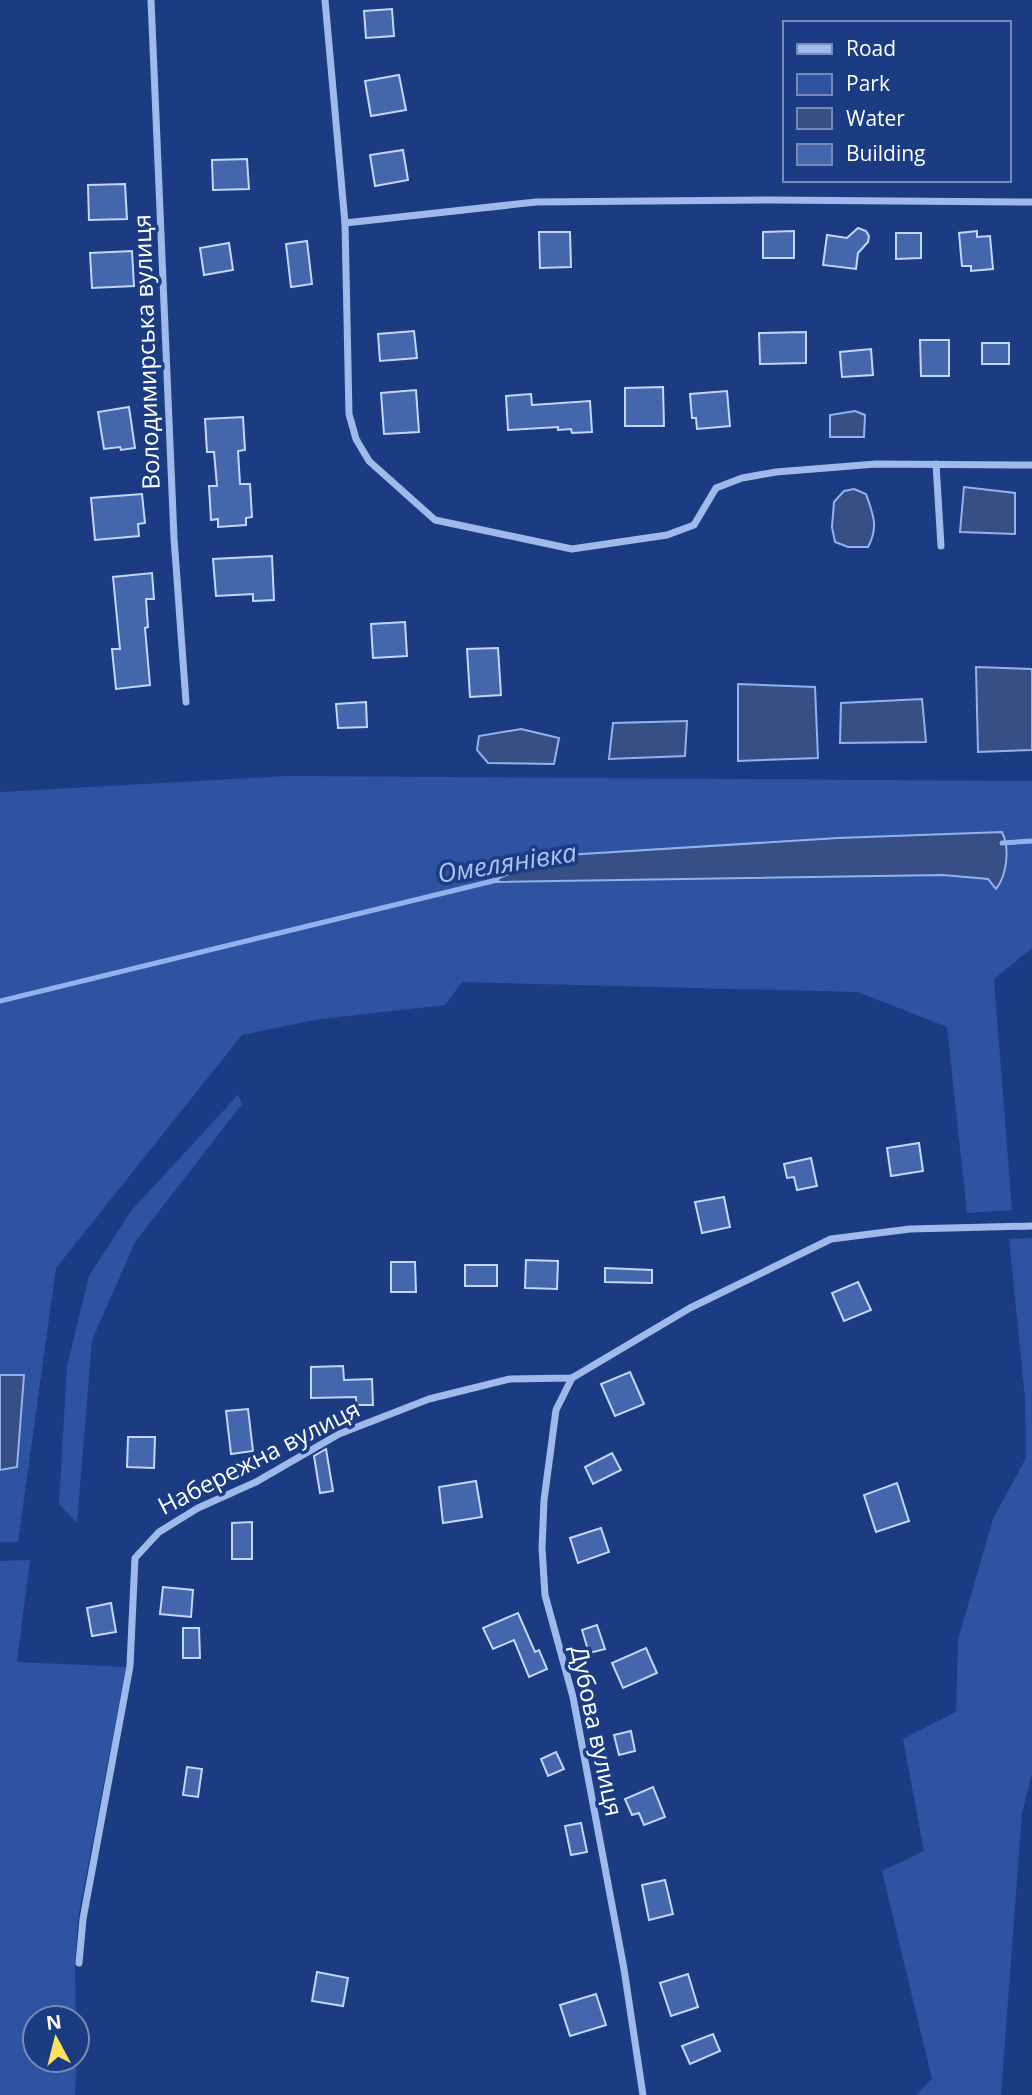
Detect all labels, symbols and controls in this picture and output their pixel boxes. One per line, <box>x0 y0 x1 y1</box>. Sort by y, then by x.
legend <box>783 21 1011 182</box>
text: Road <box>846 34 896 62</box>
text: Park <box>846 69 890 97</box>
text: Water <box>846 104 905 132</box>
text: Building <box>846 139 925 167</box>
street label: Володимирська вулиця <box>124 214 167 490</box>
water label: Омелянівка <box>435 833 579 891</box>
street label: Набережна вулиця <box>152 1391 365 1522</box>
street label: Дубова вулиця <box>563 1642 632 1819</box>
north arrow <box>21 2004 91 2074</box>
text: N <box>45 2008 63 2036</box>

